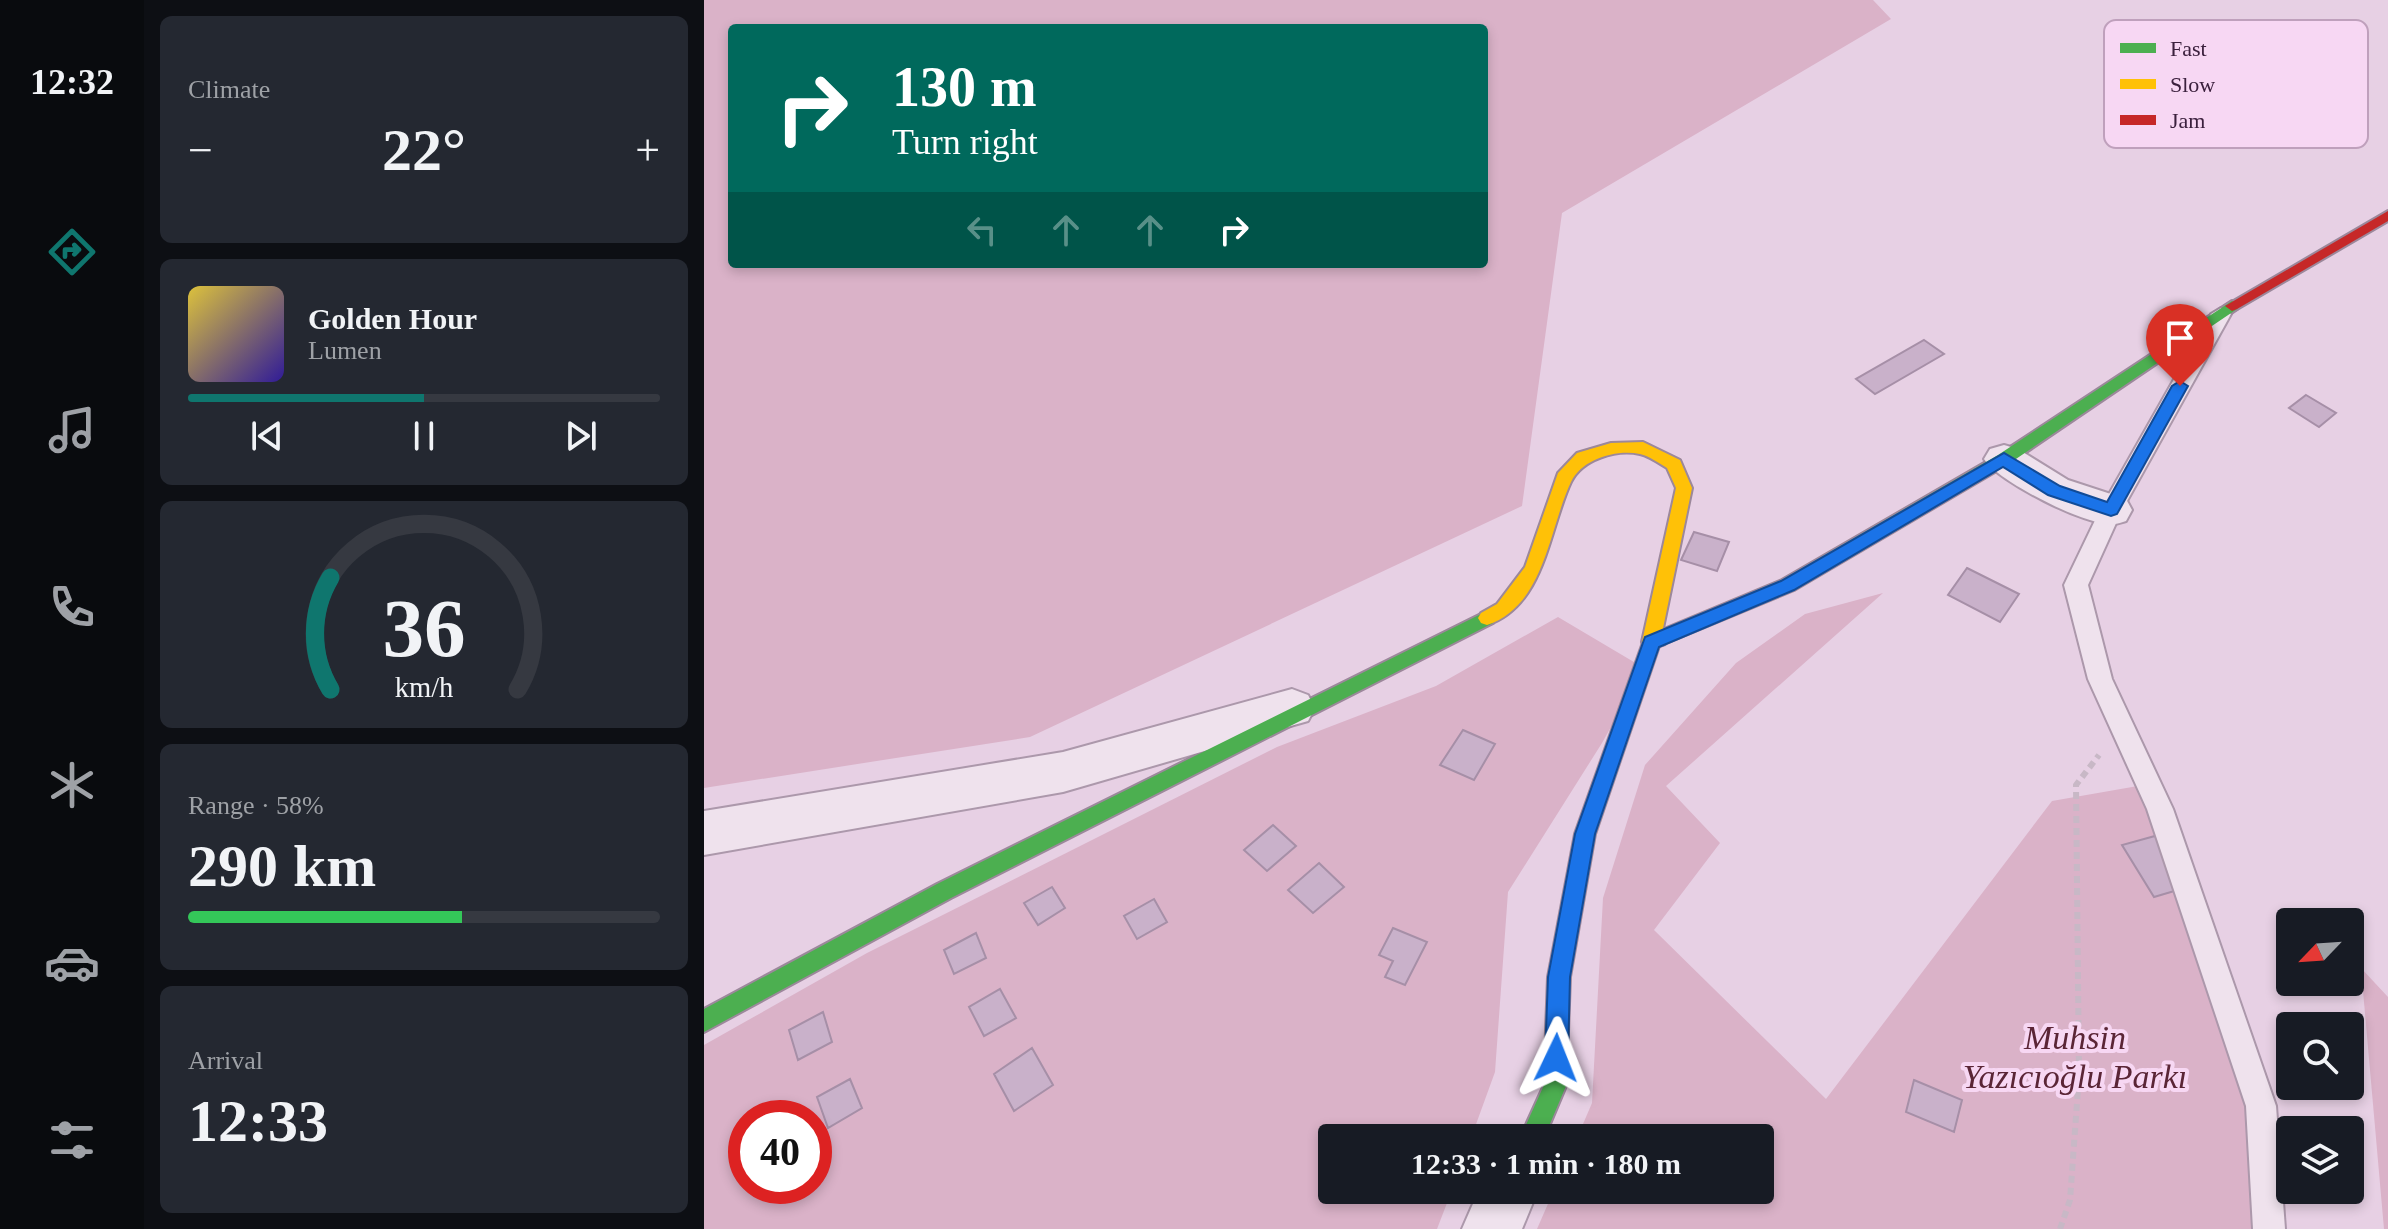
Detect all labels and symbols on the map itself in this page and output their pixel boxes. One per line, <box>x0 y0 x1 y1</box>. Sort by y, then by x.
legend <box>2104 20 2368 148</box>
text: Fast <box>2170 36 2207 61</box>
text: Slow <box>2170 72 2215 97</box>
text: Jam <box>2170 108 2205 133</box>
pin <box>2146 304 2214 386</box>
north arrow <box>2276 908 2364 996</box>
position arrow <box>1514 1016 1598 1100</box>
park label: Muhsin Yazıcıoğlu Parkı <box>1963 1019 2187 1095</box>
speed limit sign: 40 <box>728 1100 832 1204</box>

